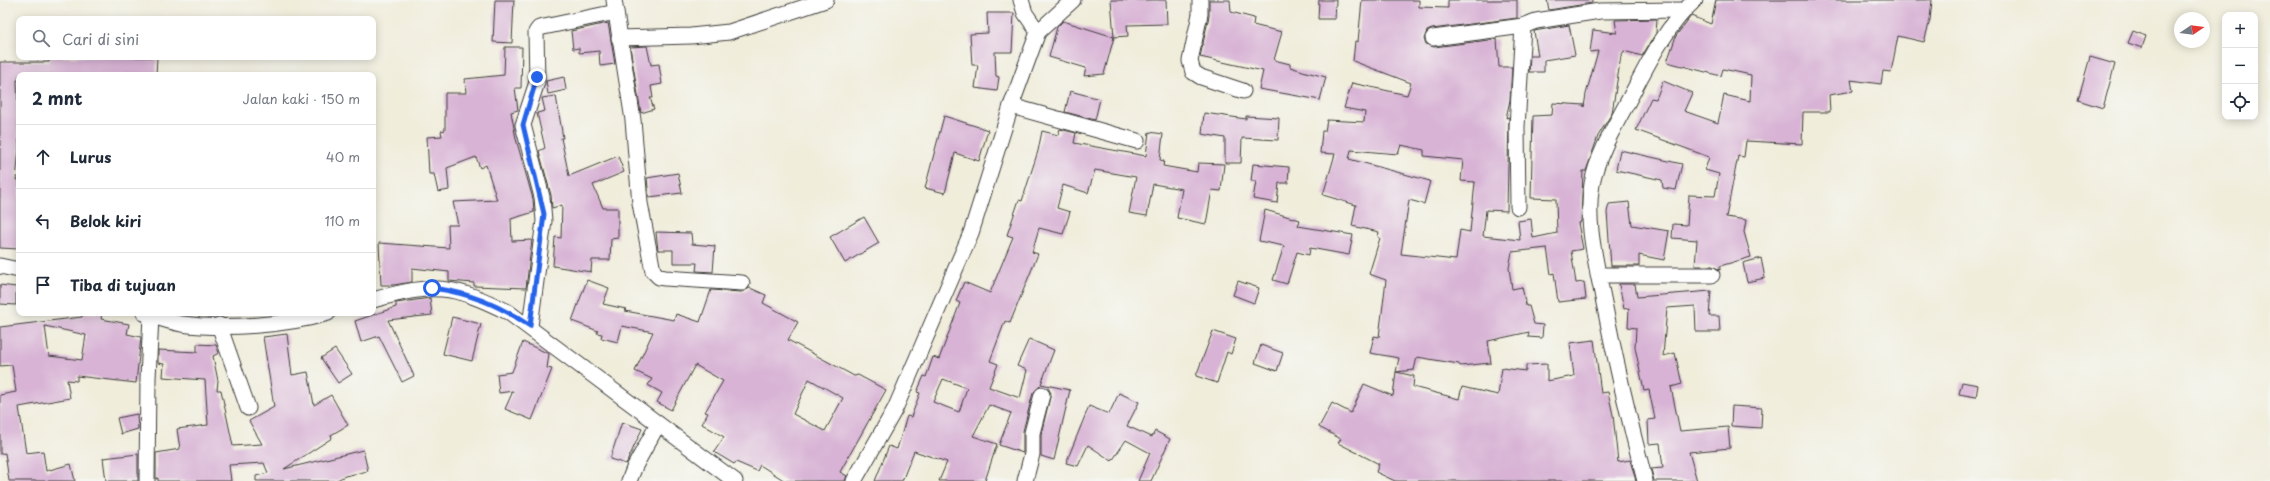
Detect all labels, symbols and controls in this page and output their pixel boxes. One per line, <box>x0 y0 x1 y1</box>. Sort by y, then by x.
north arrow <box>2174 12 2210 48</box>
map controls <box>2222 12 2258 120</box>
button: + <box>2222 12 2258 48</box>
search box <box>16 16 376 60</box>
icon: search <box>30 27 52 49</box>
text: Cari di sini <box>62 27 139 50</box>
button: − <box>2222 48 2258 84</box>
route end <box>528 68 546 86</box>
button: locate <box>2222 84 2258 120</box>
text: 2 mnt <box>32 85 83 111</box>
text: Jalan kaki · 150 m <box>243 89 360 108</box>
text: Lurus <box>70 145 111 168</box>
icon: ahead <box>32 146 54 168</box>
text: 40 m <box>326 147 360 166</box>
text: Belok kiri <box>70 209 141 232</box>
icon: left <box>32 210 54 232</box>
text: 110 m <box>325 211 360 230</box>
text: Tiba di tujuan <box>70 273 176 296</box>
icon: arrive <box>32 274 54 296</box>
route start <box>423 279 441 297</box>

